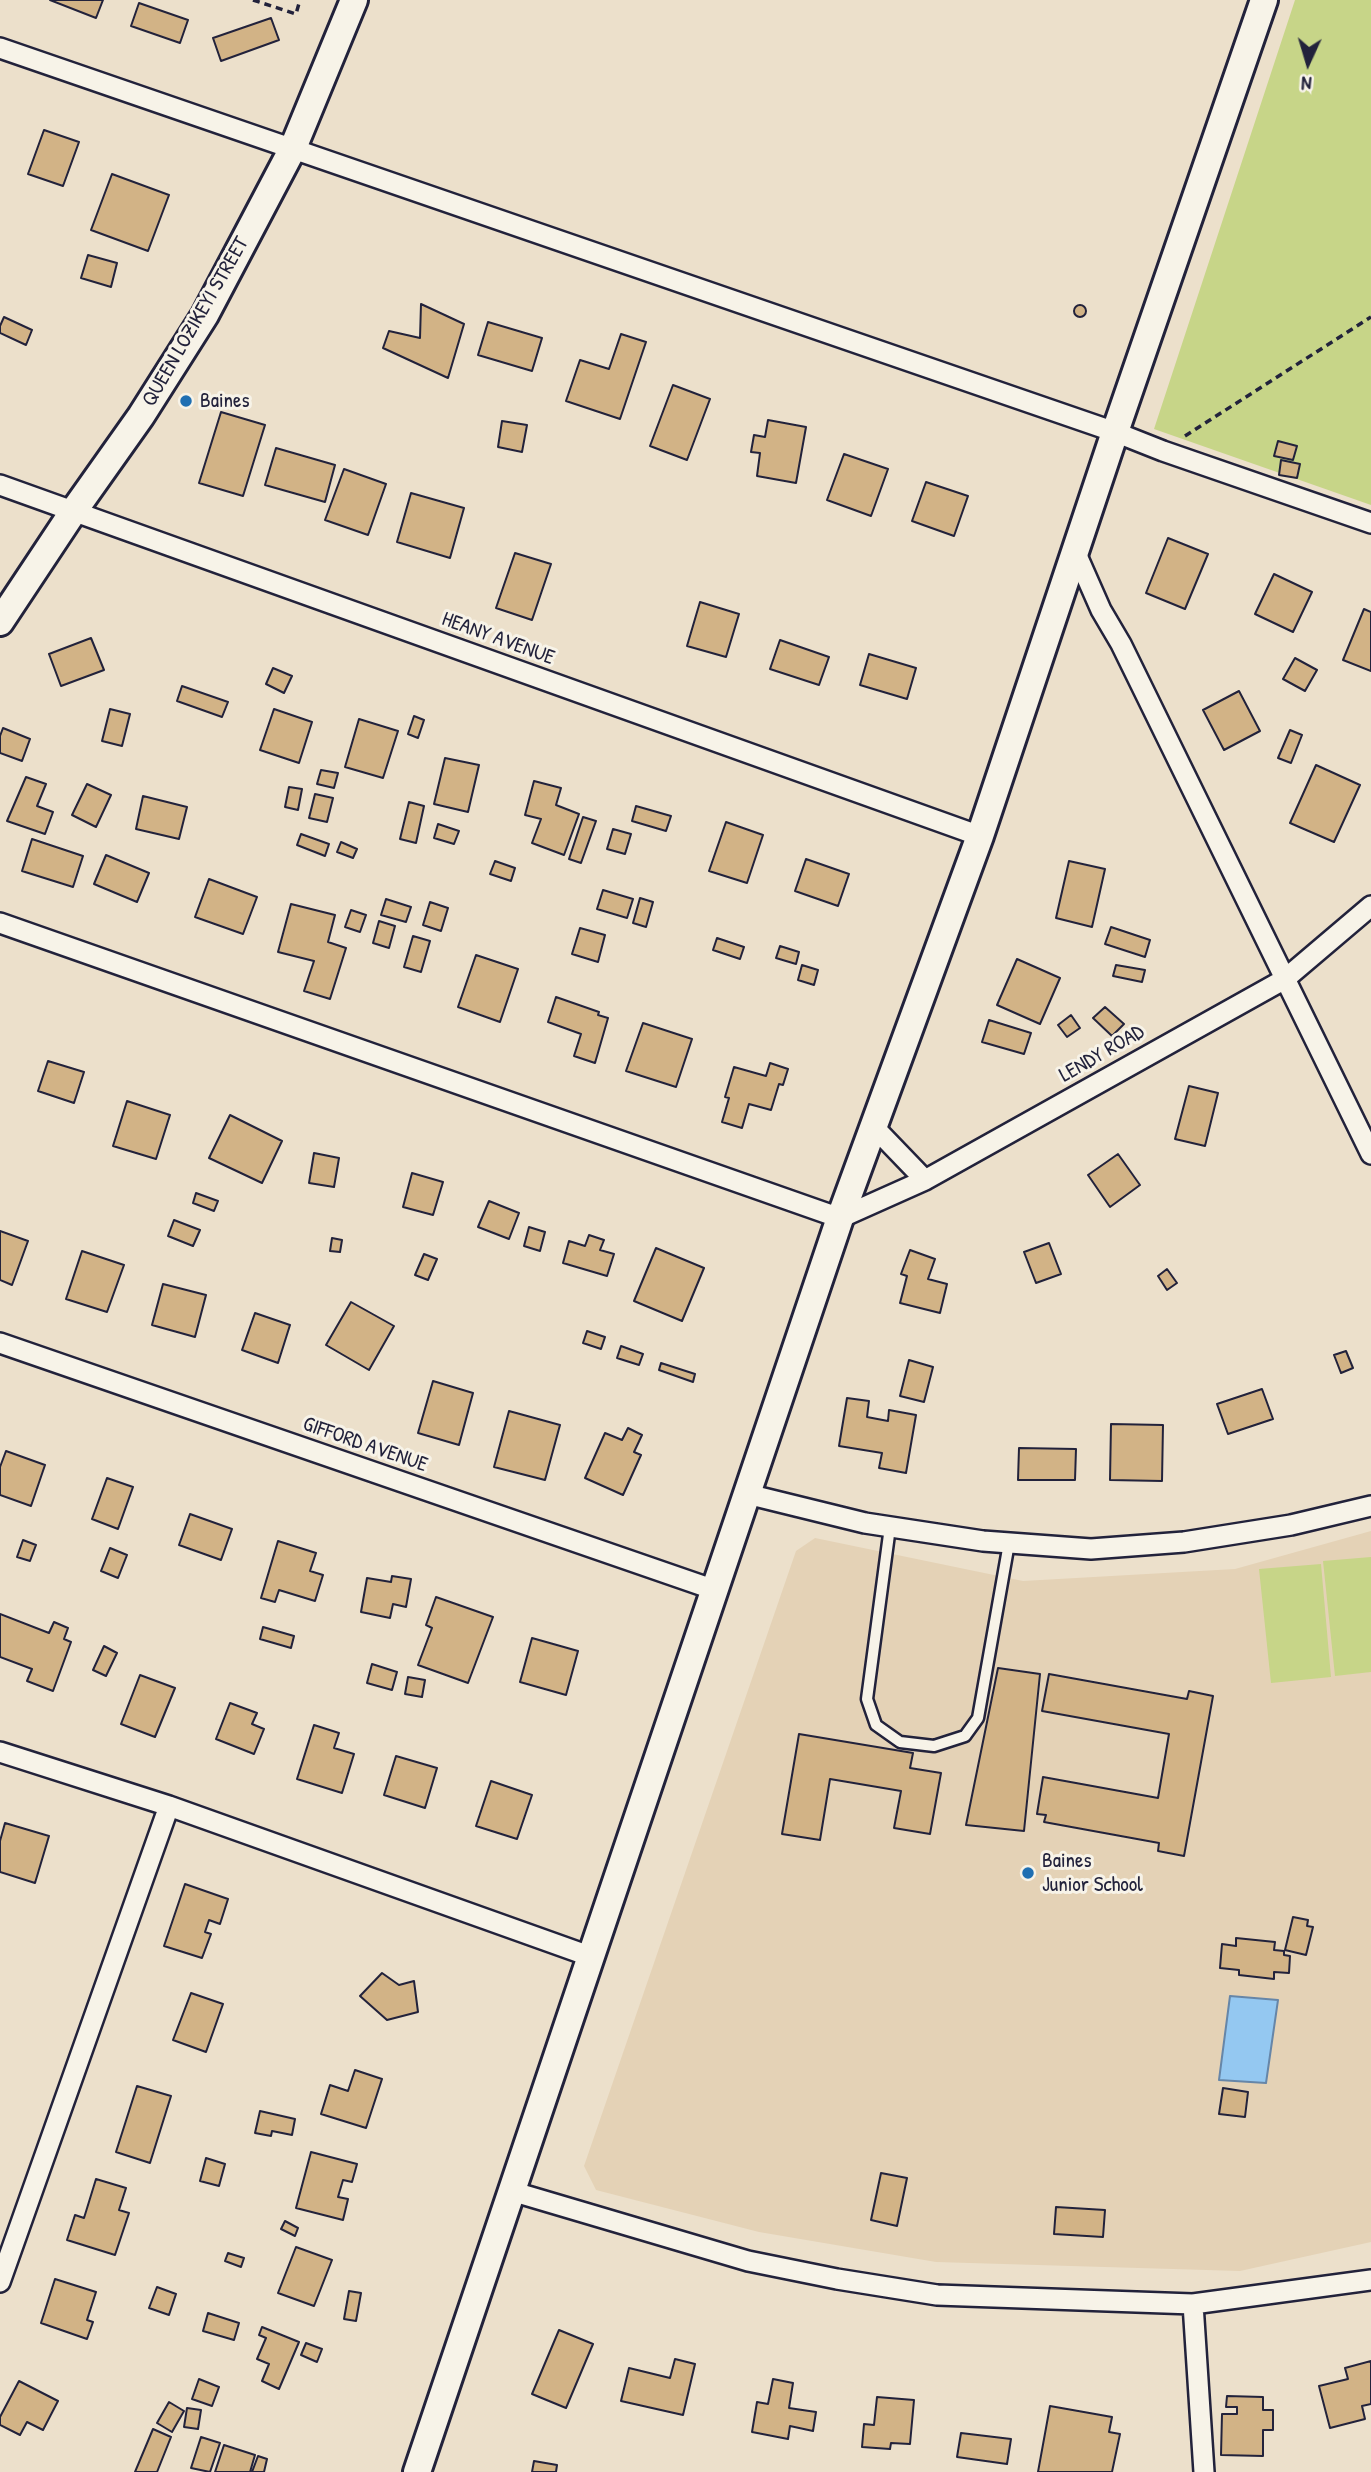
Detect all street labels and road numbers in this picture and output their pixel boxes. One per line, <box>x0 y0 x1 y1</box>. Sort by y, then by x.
street label: QUEEN LOZIKEYI STREET <box>137 233 255 411</box>
street label: HEANY AVENUE <box>438 607 558 671</box>
street label: LENDY ROAD <box>1055 1020 1149 1088</box>
street label: GIFFORD AVENUE <box>299 1412 431 1478</box>

